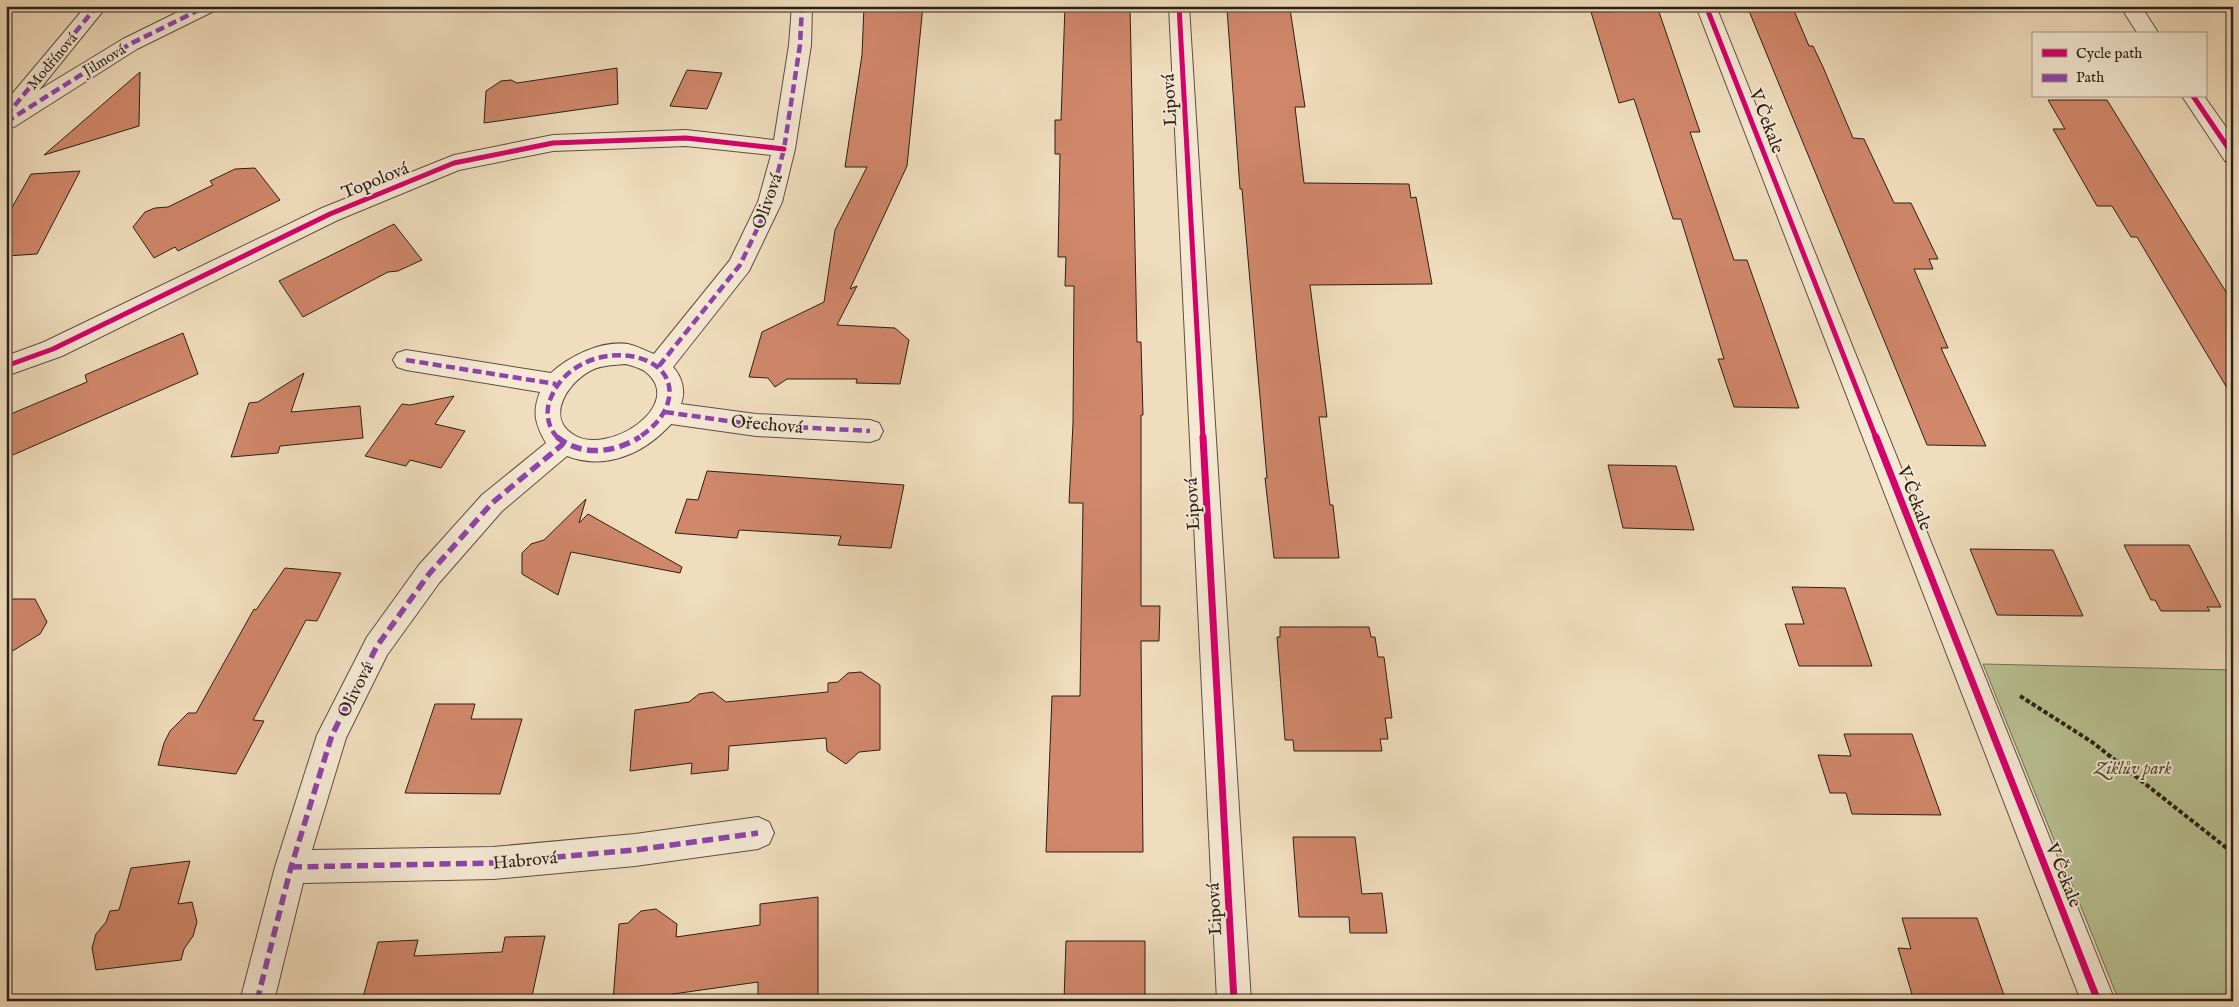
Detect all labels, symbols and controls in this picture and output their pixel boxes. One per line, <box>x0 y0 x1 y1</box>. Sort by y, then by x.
street label: Modřínová <box>23 29 82 94</box>
legend <box>2032 32 2206 98</box>
street label: Jilmová <box>78 40 130 82</box>
text: Cycle path <box>2076 44 2142 63</box>
text: Path <box>2076 68 2104 87</box>
street label: Lipová <box>1158 73 1183 127</box>
street label: V Čekale <box>1742 84 1790 157</box>
street label: Topolová <box>338 157 413 205</box>
street label: Olivová <box>748 170 789 233</box>
street label: Ořechová <box>730 411 804 440</box>
street label: V Čekale <box>1890 461 1938 534</box>
street label: Lipová <box>1181 477 1206 531</box>
street label: Olivová <box>333 660 380 722</box>
park label: Ziklův park <box>2092 758 2172 781</box>
street label: V Čekale <box>2039 838 2088 911</box>
street label: Habrová <box>492 847 559 876</box>
street label: Lipová <box>1203 882 1228 936</box>

